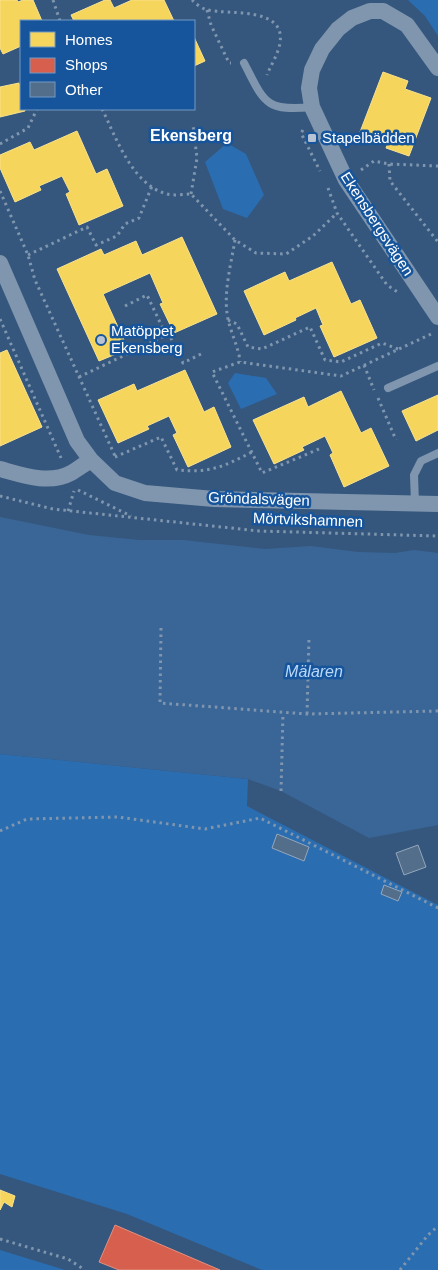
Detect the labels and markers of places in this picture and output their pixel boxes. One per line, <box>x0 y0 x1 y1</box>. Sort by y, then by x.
place label: Stapelbädden <box>322 129 415 146</box>
marker: Stapelbädden <box>306 132 318 144</box>
place label: Matöppet Ekensberg <box>111 322 183 356</box>
marker: Matöppet Ekensberg <box>95 334 107 346</box>

